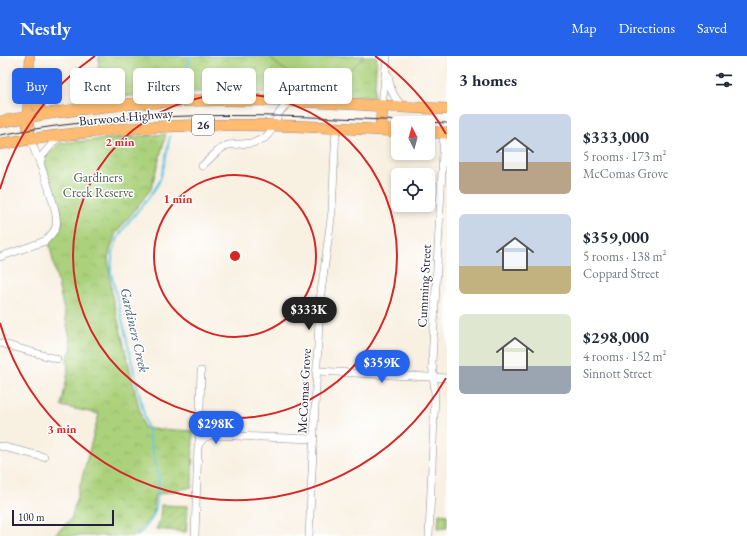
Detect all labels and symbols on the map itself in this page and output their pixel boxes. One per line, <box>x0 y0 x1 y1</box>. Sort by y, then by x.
street label: Burwood Highway <box>78 104 174 130</box>
road number: 26 <box>192 115 214 135</box>
north arrow <box>391 116 435 160</box>
text: 2 min <box>105 134 135 150</box>
park label: Gardiners Creek Reserve <box>63 169 133 201</box>
text: 1 min <box>163 191 193 207</box>
street label: Cumming Street <box>413 244 435 328</box>
centre of rings <box>228 249 242 263</box>
water label: Gardiners Creek <box>117 286 154 375</box>
pin: $333K <box>281 297 337 331</box>
street label: McComas Grove <box>293 348 315 434</box>
pin: $359K <box>354 350 410 384</box>
pin: $298K <box>188 411 244 445</box>
text: 3 min <box>47 421 77 437</box>
scale bar <box>12 508 114 527</box>

